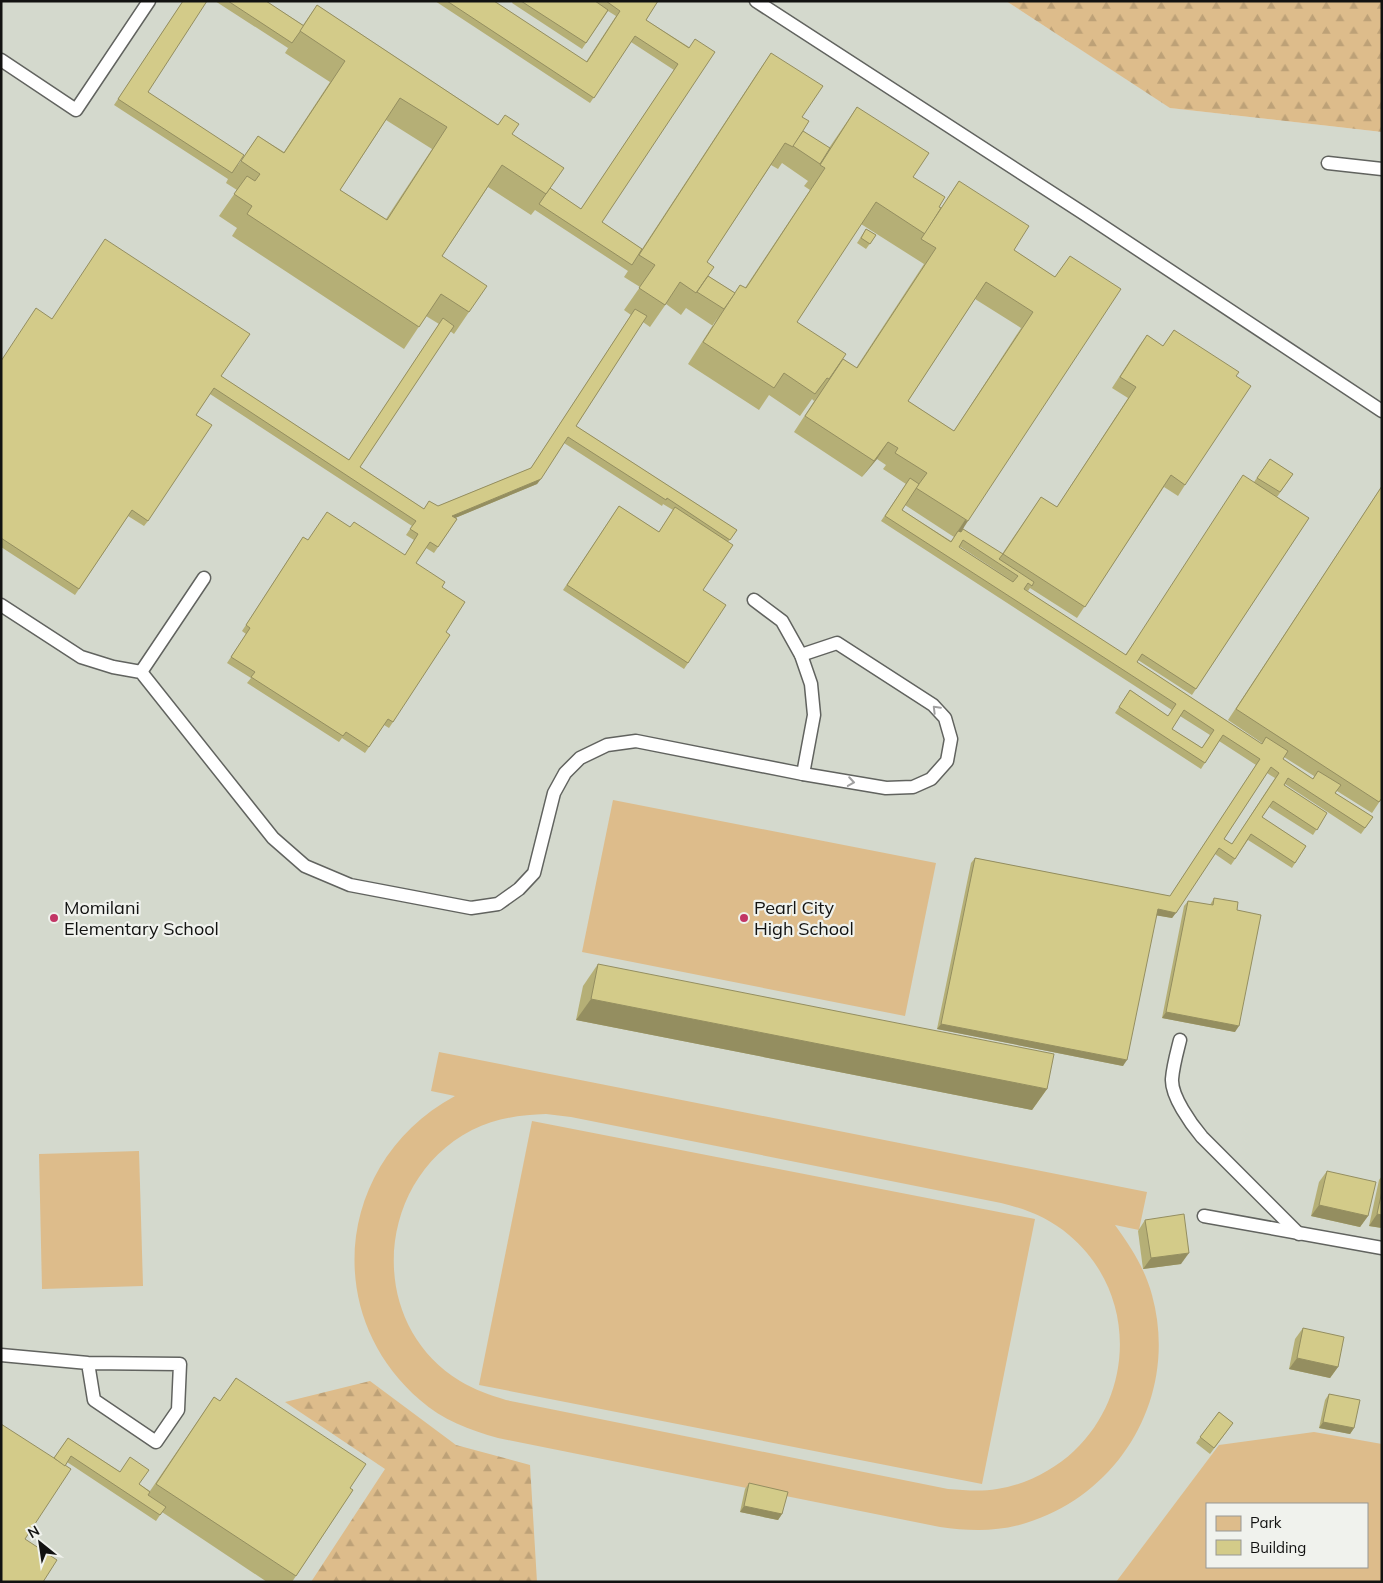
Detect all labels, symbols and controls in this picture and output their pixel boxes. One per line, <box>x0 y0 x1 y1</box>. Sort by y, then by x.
one-way arrow <box>933 706 942 715</box>
one-way arrow <box>848 776 856 787</box>
place label: Momilani Elementary School <box>64 896 219 940</box>
place label: Pearl City High School <box>754 896 854 940</box>
marker: Momilani Elementary School <box>48 912 60 924</box>
marker: Pearl City High School <box>738 912 750 924</box>
legend <box>1206 1503 1368 1568</box>
text: Park <box>1250 1513 1282 1532</box>
north arrow <box>15 1518 65 1568</box>
text: N <box>24 1521 43 1542</box>
text: Building <box>1250 1538 1306 1557</box>

